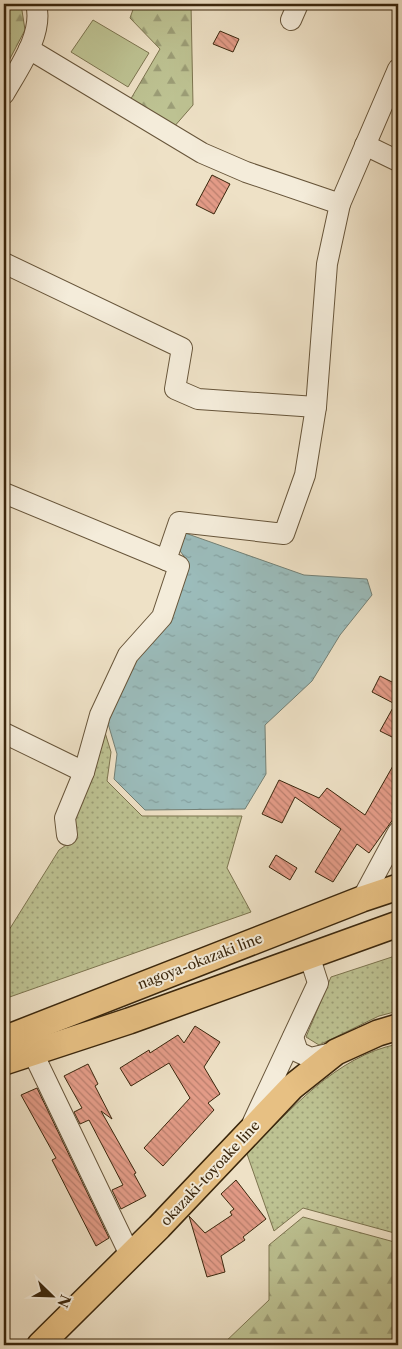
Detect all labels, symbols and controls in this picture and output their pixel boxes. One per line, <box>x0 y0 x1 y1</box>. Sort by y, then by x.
street label: nagoya-okazaki line <box>135 929 265 993</box>
street label: okazaki-toyoake line <box>156 1116 264 1230</box>
north arrow <box>28 1272 78 1322</box>
text: N <box>53 1292 75 1310</box>

